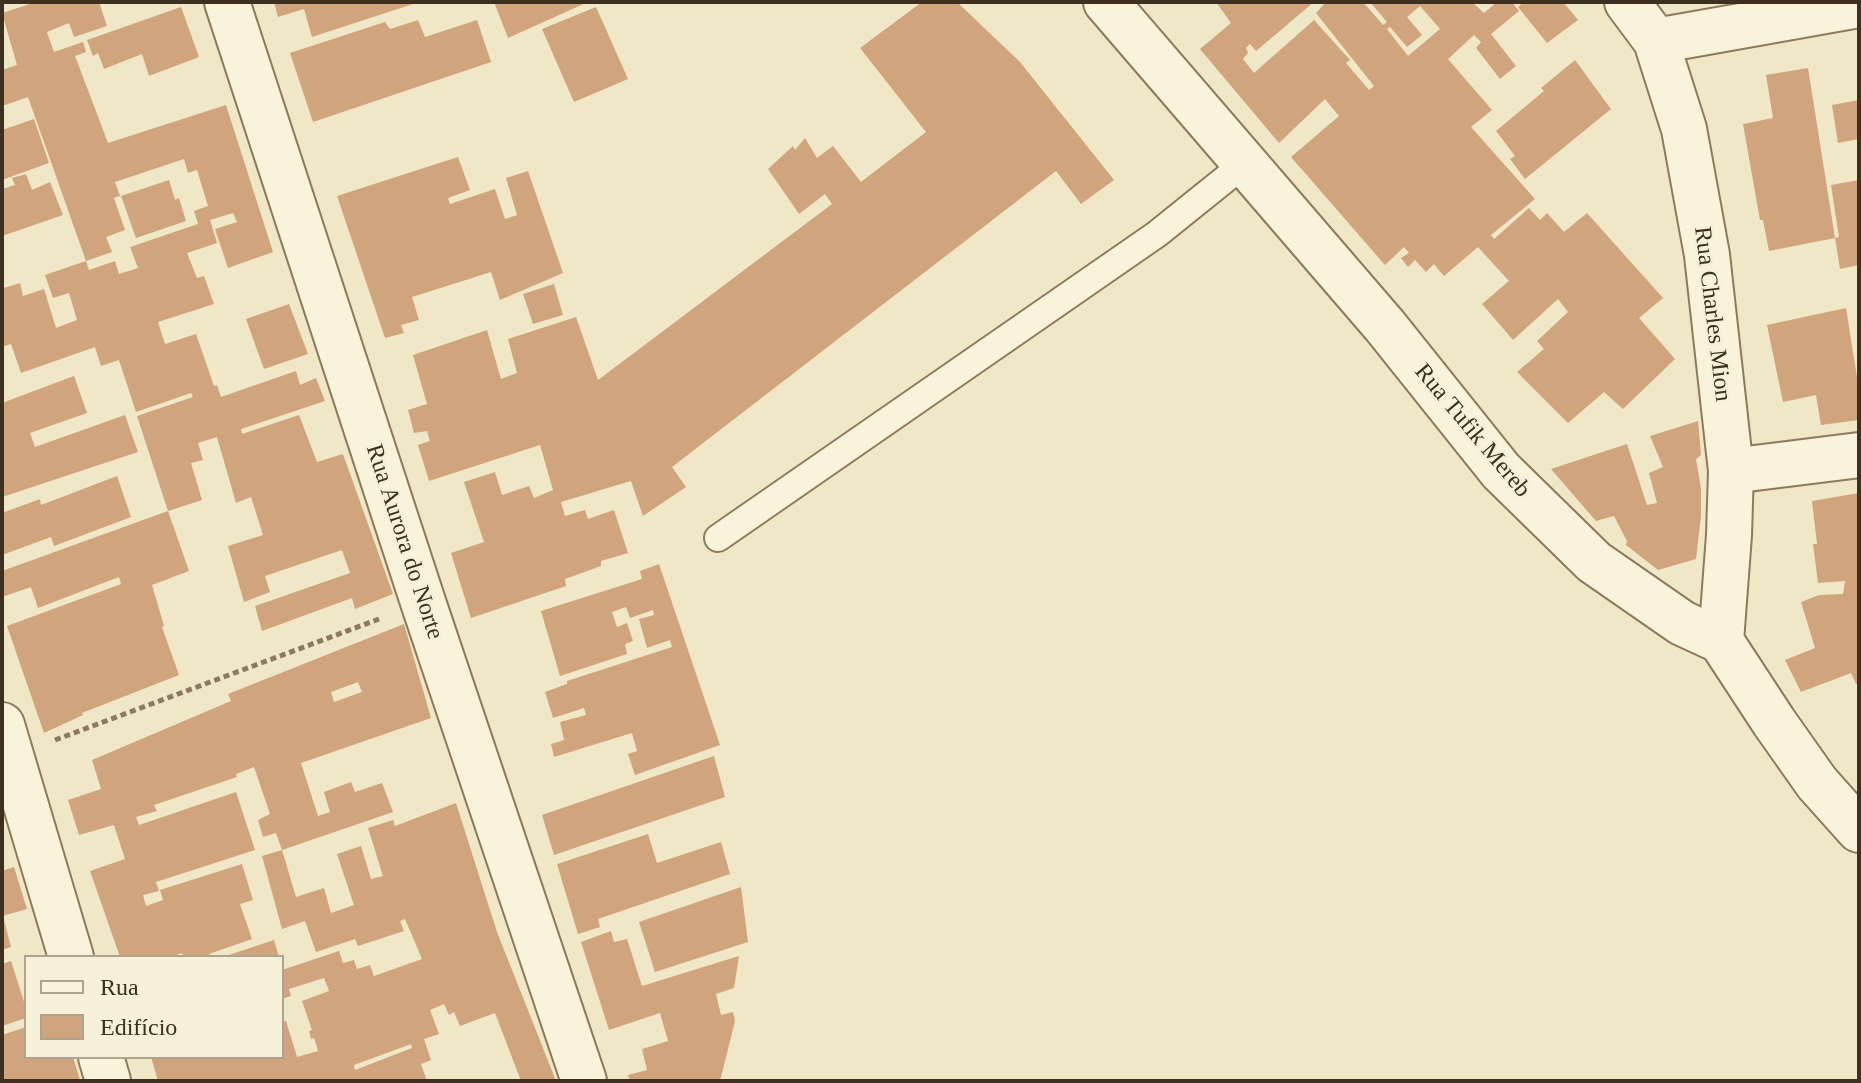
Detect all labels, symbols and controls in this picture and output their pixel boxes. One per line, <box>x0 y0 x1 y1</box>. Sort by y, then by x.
street label: Rua Charles Mion <box>1687 225 1737 403</box>
street label: Rua Tufik Mereb <box>1408 358 1536 504</box>
street label: Rua Aurora do Norte <box>359 441 449 643</box>
legend <box>24 955 284 1059</box>
text: Rua <box>100 974 139 1000</box>
text: Edifício <box>100 1014 177 1040</box>

